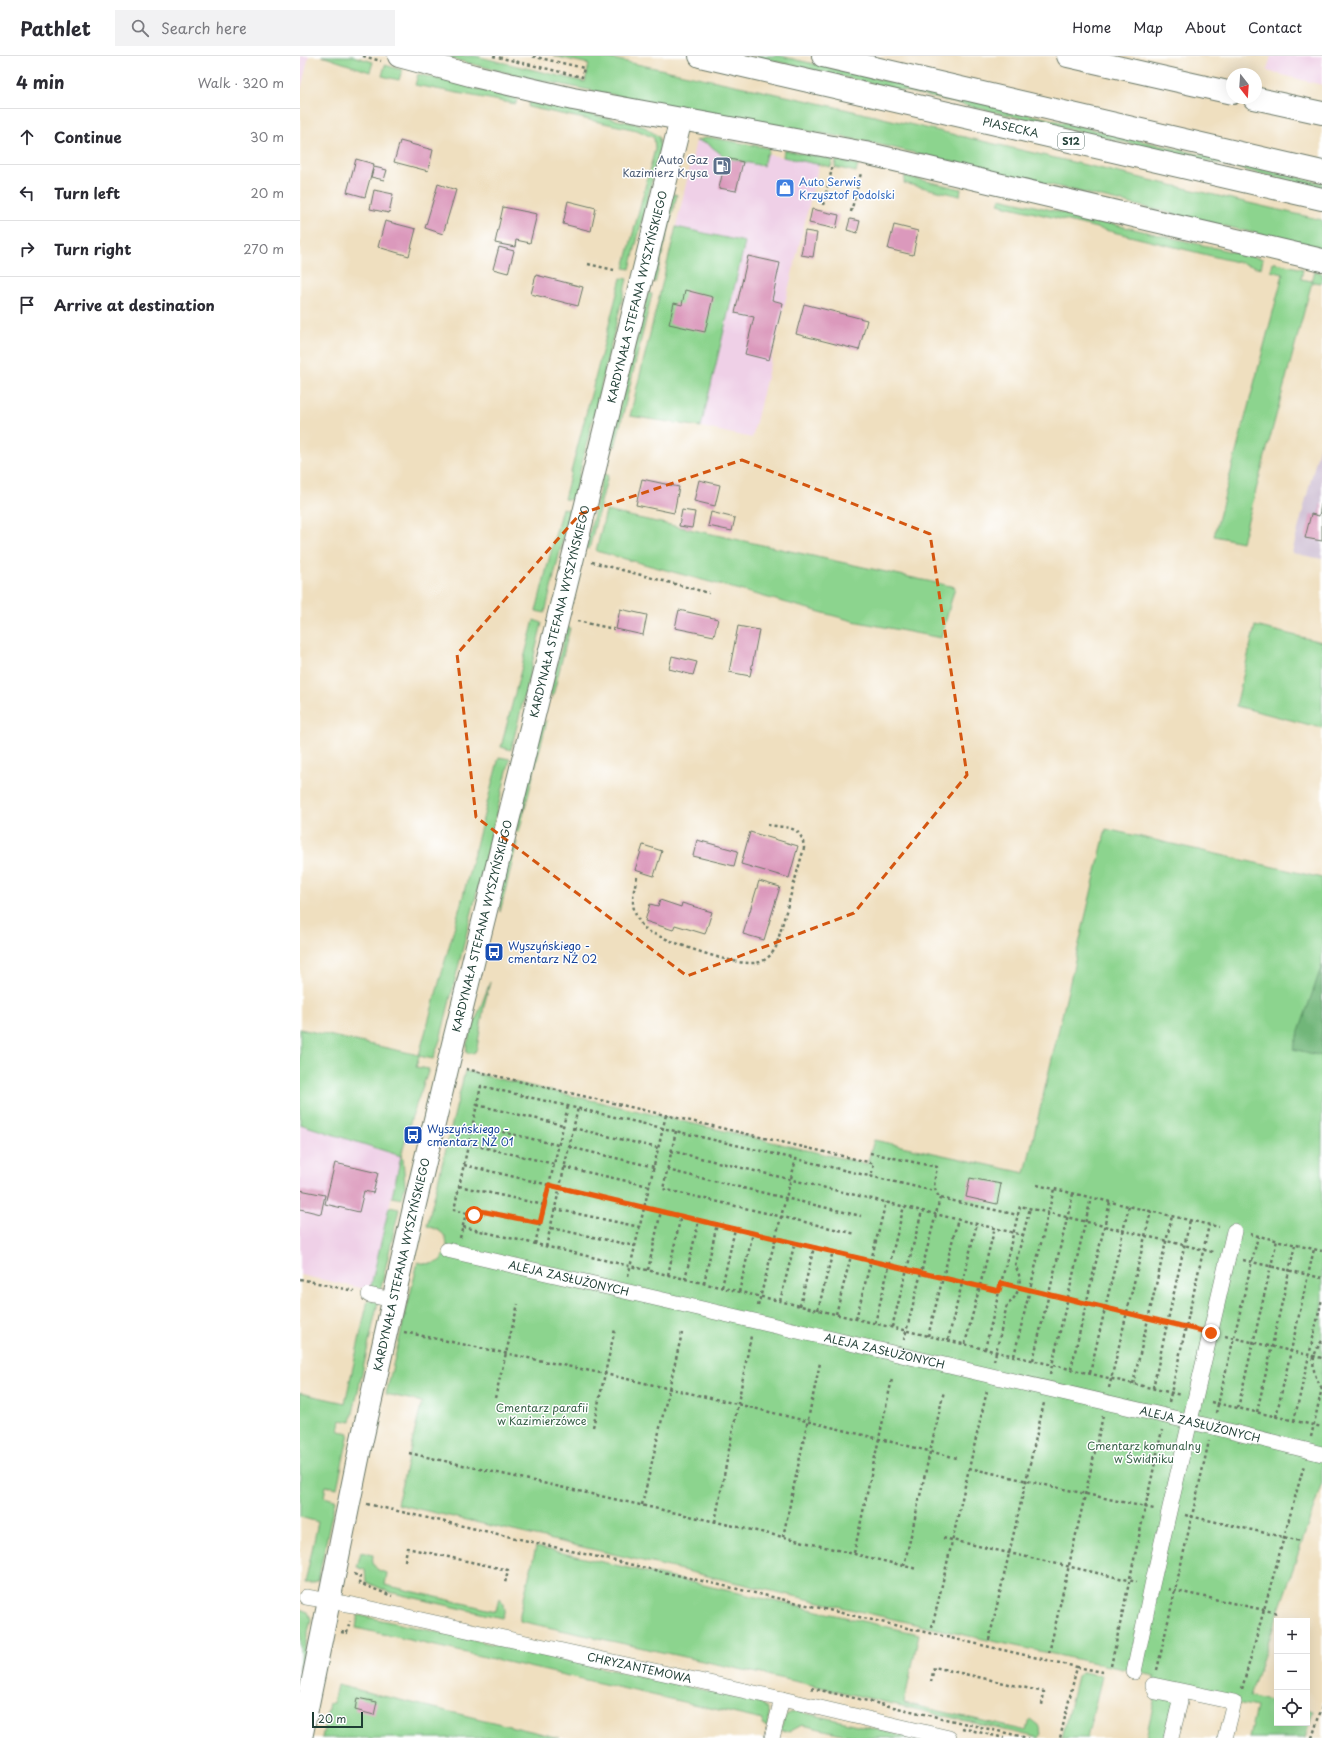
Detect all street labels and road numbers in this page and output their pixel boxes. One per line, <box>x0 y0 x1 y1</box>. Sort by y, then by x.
street label: PIASECKA <box>981 112 1041 142</box>
road number: S12 <box>1058 133 1084 149</box>
street label: KARDYNAŁA STEFANA WYSZYŃSKIEGO <box>602 189 671 405</box>
street label: KARDYNAŁA STEFANA WYSZYŃSKIEGO <box>525 503 594 719</box>
street label: KARDYNAŁA STEFANA WYSZYŃSKIEGO <box>447 818 516 1034</box>
street label: KARDYNAŁA STEFANA WYSZYŃSKIEGO <box>369 1156 434 1373</box>
street label: ALEJA ZASŁUŻONYCH <box>507 1255 631 1300</box>
street label: ALEJA ZASŁUŻONYCH <box>822 1328 947 1373</box>
street label: ALEJA ZASŁUŻONYCH <box>1138 1401 1262 1446</box>
street label: CHRYZANTEMOWA <box>586 1648 694 1687</box>

